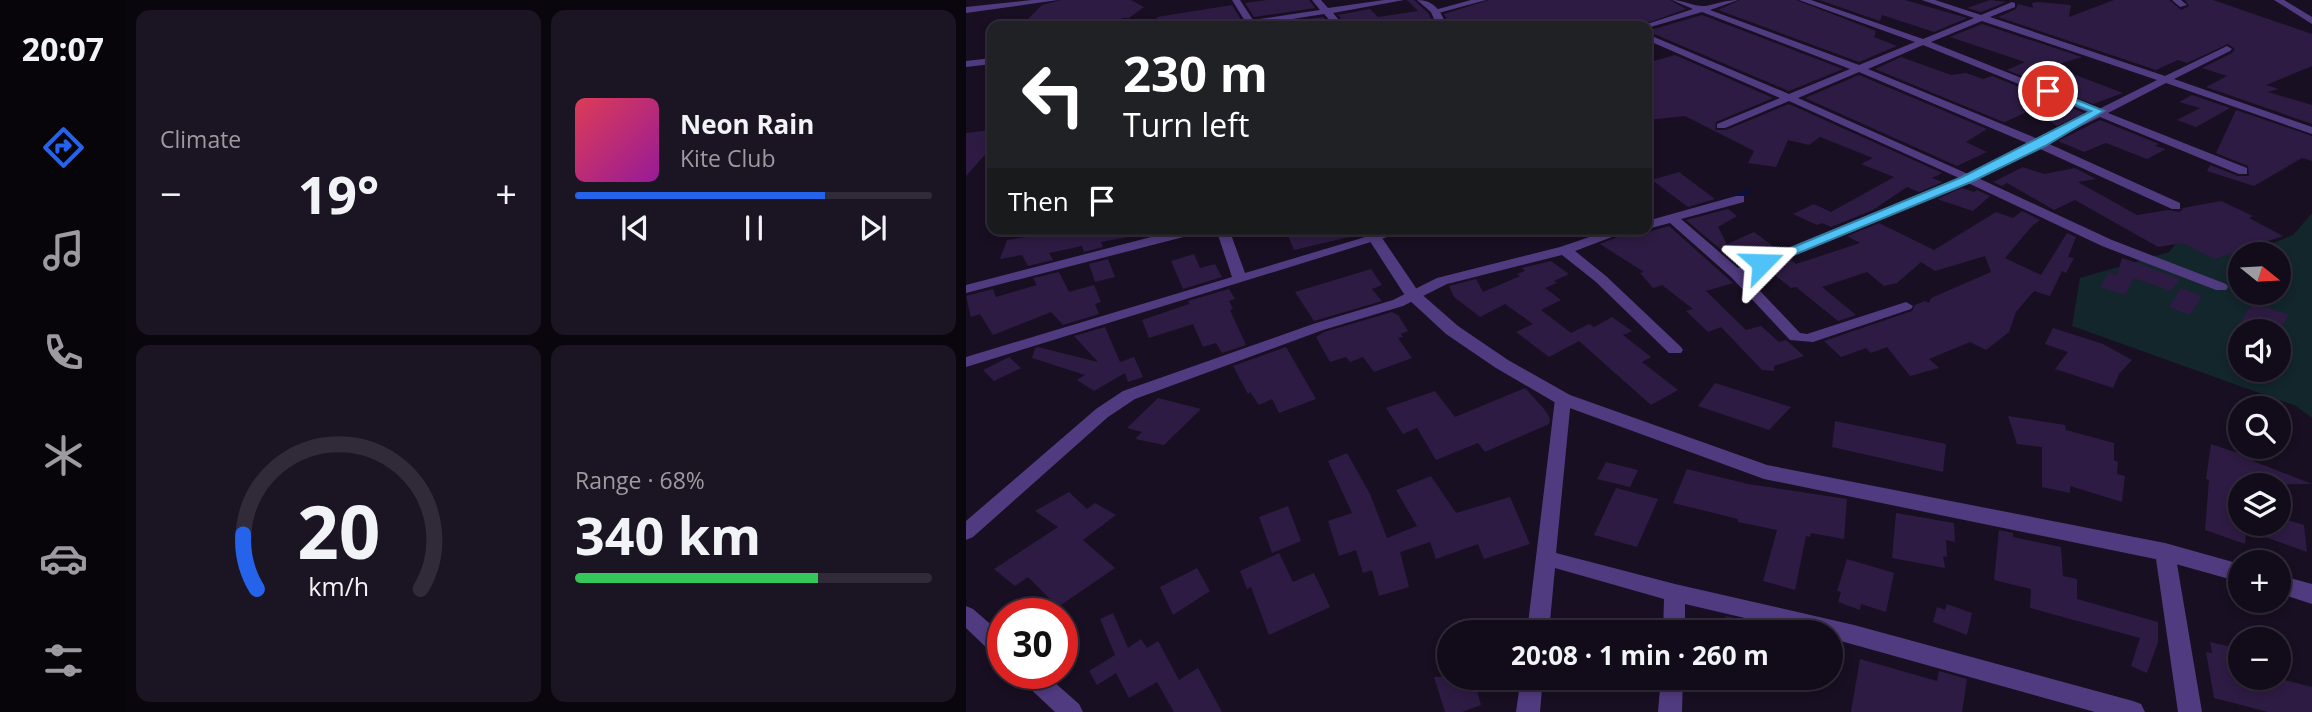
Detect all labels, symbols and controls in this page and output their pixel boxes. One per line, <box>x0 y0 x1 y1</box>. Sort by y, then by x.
text: 20:07 <box>22 27 104 70</box>
text: 230 m <box>1123 40 1268 106</box>
icon: left <box>1008 49 1099 140</box>
pin <box>2018 61 2078 121</box>
icon: arrive <box>2029 72 2067 110</box>
text: Turn left <box>1123 103 1249 146</box>
text: Neon Rain <box>680 106 814 142</box>
icon: directions <box>39 123 88 172</box>
text: Climate <box>160 123 241 155</box>
text: Kite Club <box>680 142 775 174</box>
text: 19° <box>298 158 379 229</box>
text: − <box>160 167 182 219</box>
text: + <box>495 167 517 219</box>
icon: arrive <box>1083 182 1121 220</box>
text: Then <box>1008 183 1069 219</box>
icon: previous <box>616 209 654 247</box>
icon: pause <box>735 209 773 247</box>
icon: next <box>854 209 892 247</box>
icon: music <box>39 226 88 275</box>
position arrow <box>1725 226 1799 300</box>
north arrow <box>2228 242 2291 304</box>
map controls <box>2228 242 2291 690</box>
button: sound <box>2228 319 2291 382</box>
icon: phone <box>39 328 88 377</box>
button: search <box>2228 396 2291 459</box>
icon: climate <box>39 431 88 480</box>
text: Range · 68% <box>575 464 705 496</box>
button: layers <box>2228 473 2291 536</box>
text: 20 <box>297 482 380 581</box>
text: 340 km <box>575 499 761 570</box>
icon: car <box>39 534 88 583</box>
button: + <box>2228 550 2291 613</box>
text: km/h <box>308 569 369 603</box>
speed limit sign: 30 <box>987 598 1078 689</box>
button: − <box>2228 627 2291 690</box>
icon: filters <box>39 636 88 685</box>
text: 20:08 · 1 min · 260 m <box>1511 637 1769 673</box>

